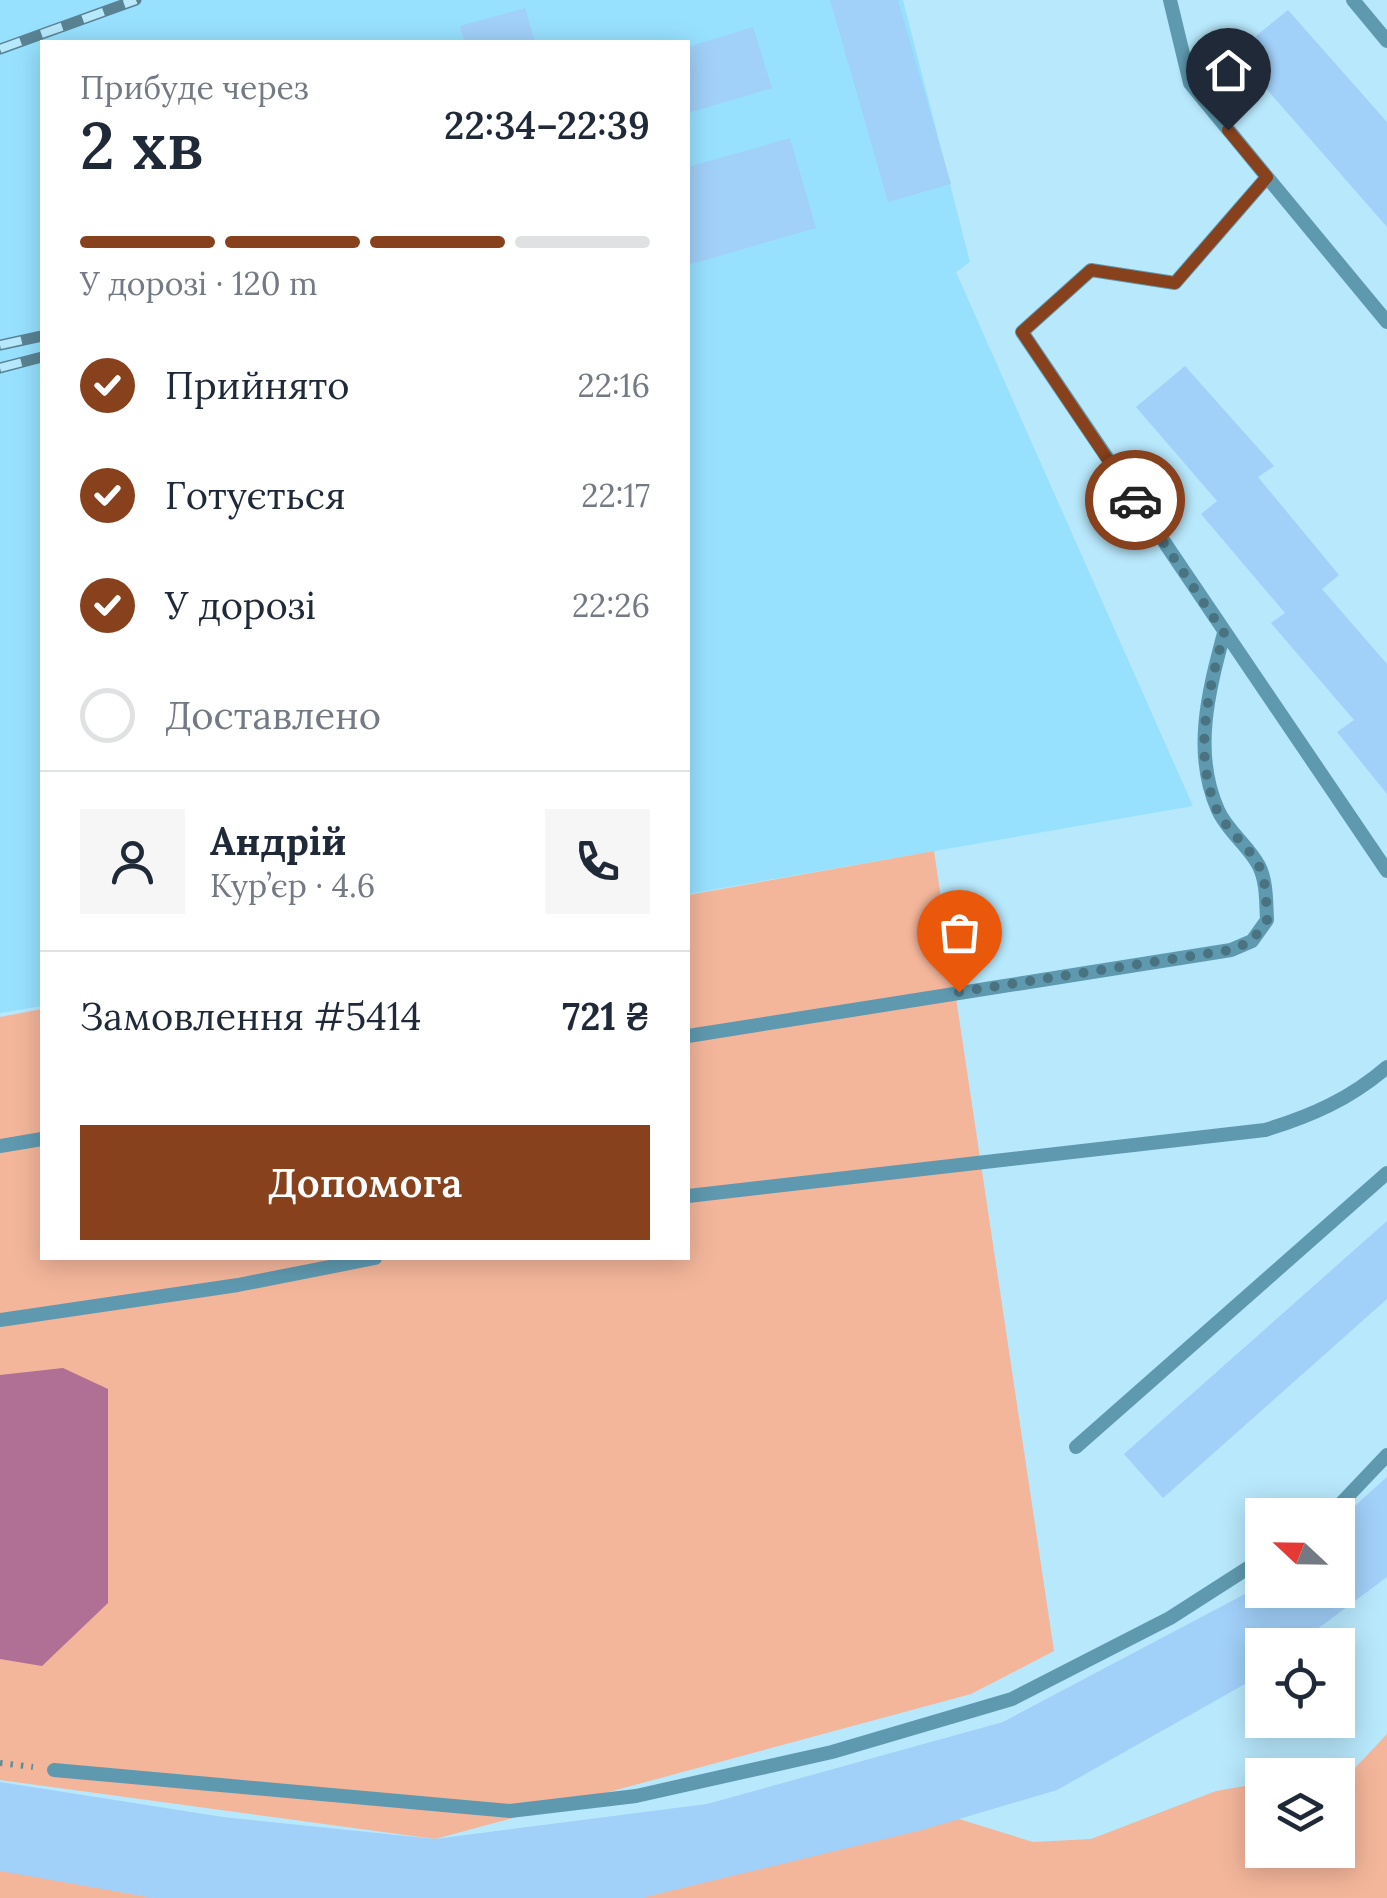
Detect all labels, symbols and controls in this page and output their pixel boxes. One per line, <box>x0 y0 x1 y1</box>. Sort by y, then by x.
pin <box>1186 28 1271 131</box>
icon: home <box>1201 43 1256 98</box>
text: Прибуде через <box>80 67 309 108</box>
text: 22:34–22:39 <box>444 101 650 149</box>
text: 2 хв <box>80 104 203 187</box>
text: У дорозі · 120 m <box>80 263 318 304</box>
icon: check <box>80 358 135 413</box>
text: Прийнято <box>165 361 350 409</box>
text: 22:16 <box>577 365 650 406</box>
courier <box>1085 450 1185 550</box>
icon: check <box>80 468 135 523</box>
text: Готується <box>165 471 346 519</box>
icon: car <box>1108 473 1163 528</box>
text: 22:17 <box>581 475 650 516</box>
icon: check <box>80 578 135 633</box>
text: У дорозі <box>165 581 316 629</box>
text: 22:26 <box>572 585 650 626</box>
text: Доставлено <box>165 691 381 739</box>
button: person <box>80 809 185 914</box>
button: phone <box>545 809 650 914</box>
text: Андрій <box>210 817 346 865</box>
text: Кур’єр · 4.6 <box>210 865 375 906</box>
pin <box>917 890 1002 993</box>
icon: bag <box>932 905 987 960</box>
text: Замовлення #5414 <box>80 992 421 1040</box>
text: 721 ₴ <box>562 992 650 1040</box>
button: Допомога <box>80 1125 650 1240</box>
north arrow <box>1245 1498 1355 1608</box>
map controls <box>1245 1498 1355 1868</box>
button: locate <box>1245 1628 1355 1738</box>
button: layers <box>1245 1758 1355 1868</box>

